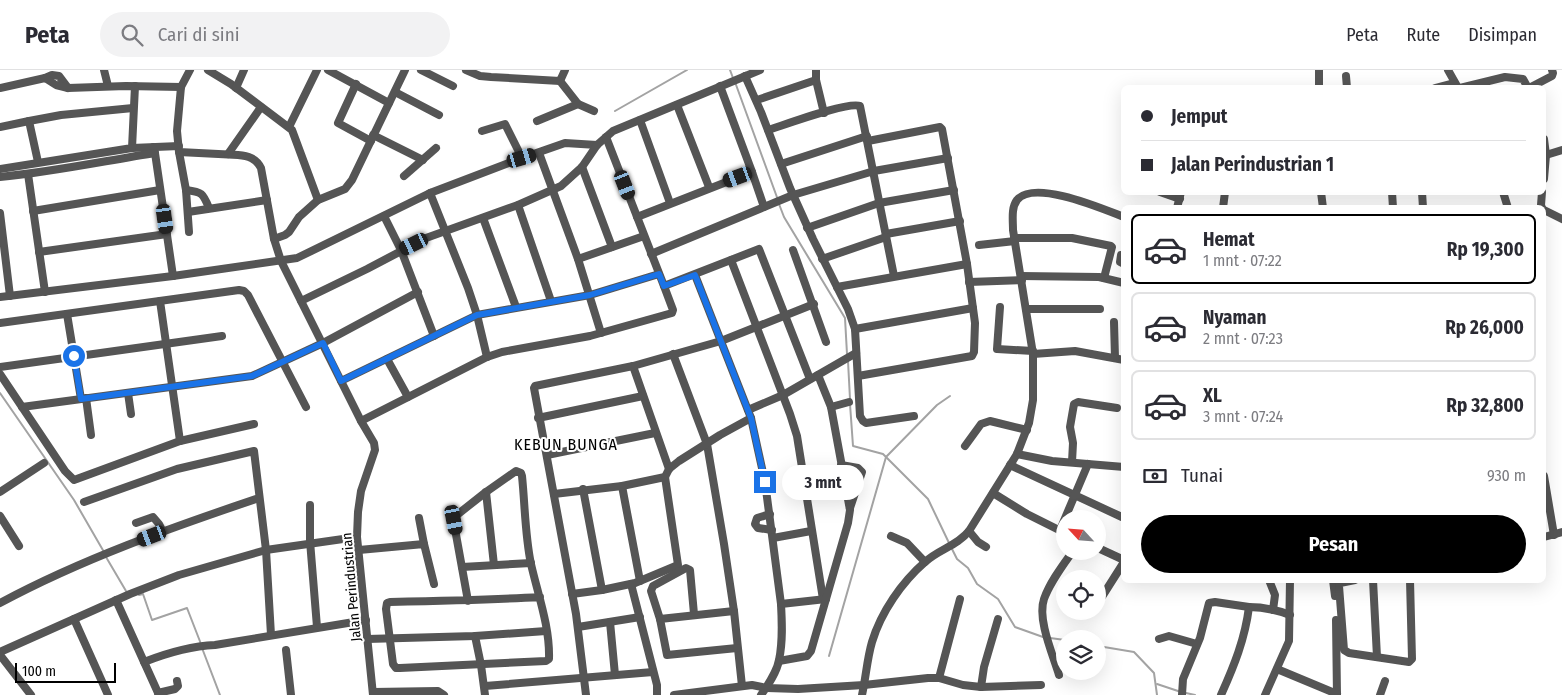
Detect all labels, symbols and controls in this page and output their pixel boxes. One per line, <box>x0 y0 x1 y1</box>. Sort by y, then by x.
search box <box>100 12 450 57</box>
text: Peta <box>25 21 70 49</box>
icon: search <box>118 21 146 49</box>
text: Cari di sini <box>158 23 239 46</box>
text: Peta <box>1346 24 1378 46</box>
text: Rute <box>1406 24 1440 46</box>
text: Disimpan <box>1468 24 1537 46</box>
text: Jemput <box>1171 105 1228 128</box>
car <box>505 147 538 169</box>
text: Jalan Perindustrian 1 <box>1171 153 1334 176</box>
car <box>721 165 754 189</box>
car <box>612 168 637 202</box>
car <box>155 203 174 235</box>
icon: car <box>1143 227 1188 272</box>
text: Hemat <box>1203 228 1255 251</box>
car <box>397 231 430 257</box>
text: Rp 19,300 <box>1447 238 1524 261</box>
text: 1 mnt · 07:22 <box>1203 251 1282 270</box>
icon: car <box>1143 305 1188 350</box>
text: Nyaman <box>1203 306 1266 329</box>
text: Rp 26,000 <box>1445 316 1524 339</box>
text: 2 mnt · 07:23 <box>1203 329 1283 348</box>
route start <box>63 345 85 367</box>
icon: car <box>1143 383 1188 428</box>
text: XL <box>1203 384 1222 407</box>
text: Rp 32,800 <box>1446 394 1524 417</box>
text: 3 mnt · 07:24 <box>1203 407 1283 426</box>
district label: KEBUN BUNGA <box>514 435 618 454</box>
icon: cash <box>1141 462 1169 490</box>
callout: 3 mnt <box>782 464 865 500</box>
text: Tunai <box>1181 464 1223 487</box>
text: 930 m <box>1487 466 1526 485</box>
route end <box>754 471 776 493</box>
text: 3 mnt <box>804 473 842 492</box>
car <box>443 504 464 536</box>
north arrow <box>1056 510 1106 560</box>
map controls <box>1056 510 1106 680</box>
button: Pesan <box>1141 515 1526 573</box>
car <box>135 524 168 548</box>
street label: Jalan Perindustrian <box>338 532 365 642</box>
button: locate <box>1056 570 1106 620</box>
button: layers <box>1056 630 1106 680</box>
scale bar <box>15 660 116 683</box>
text: 100 m <box>22 663 56 680</box>

